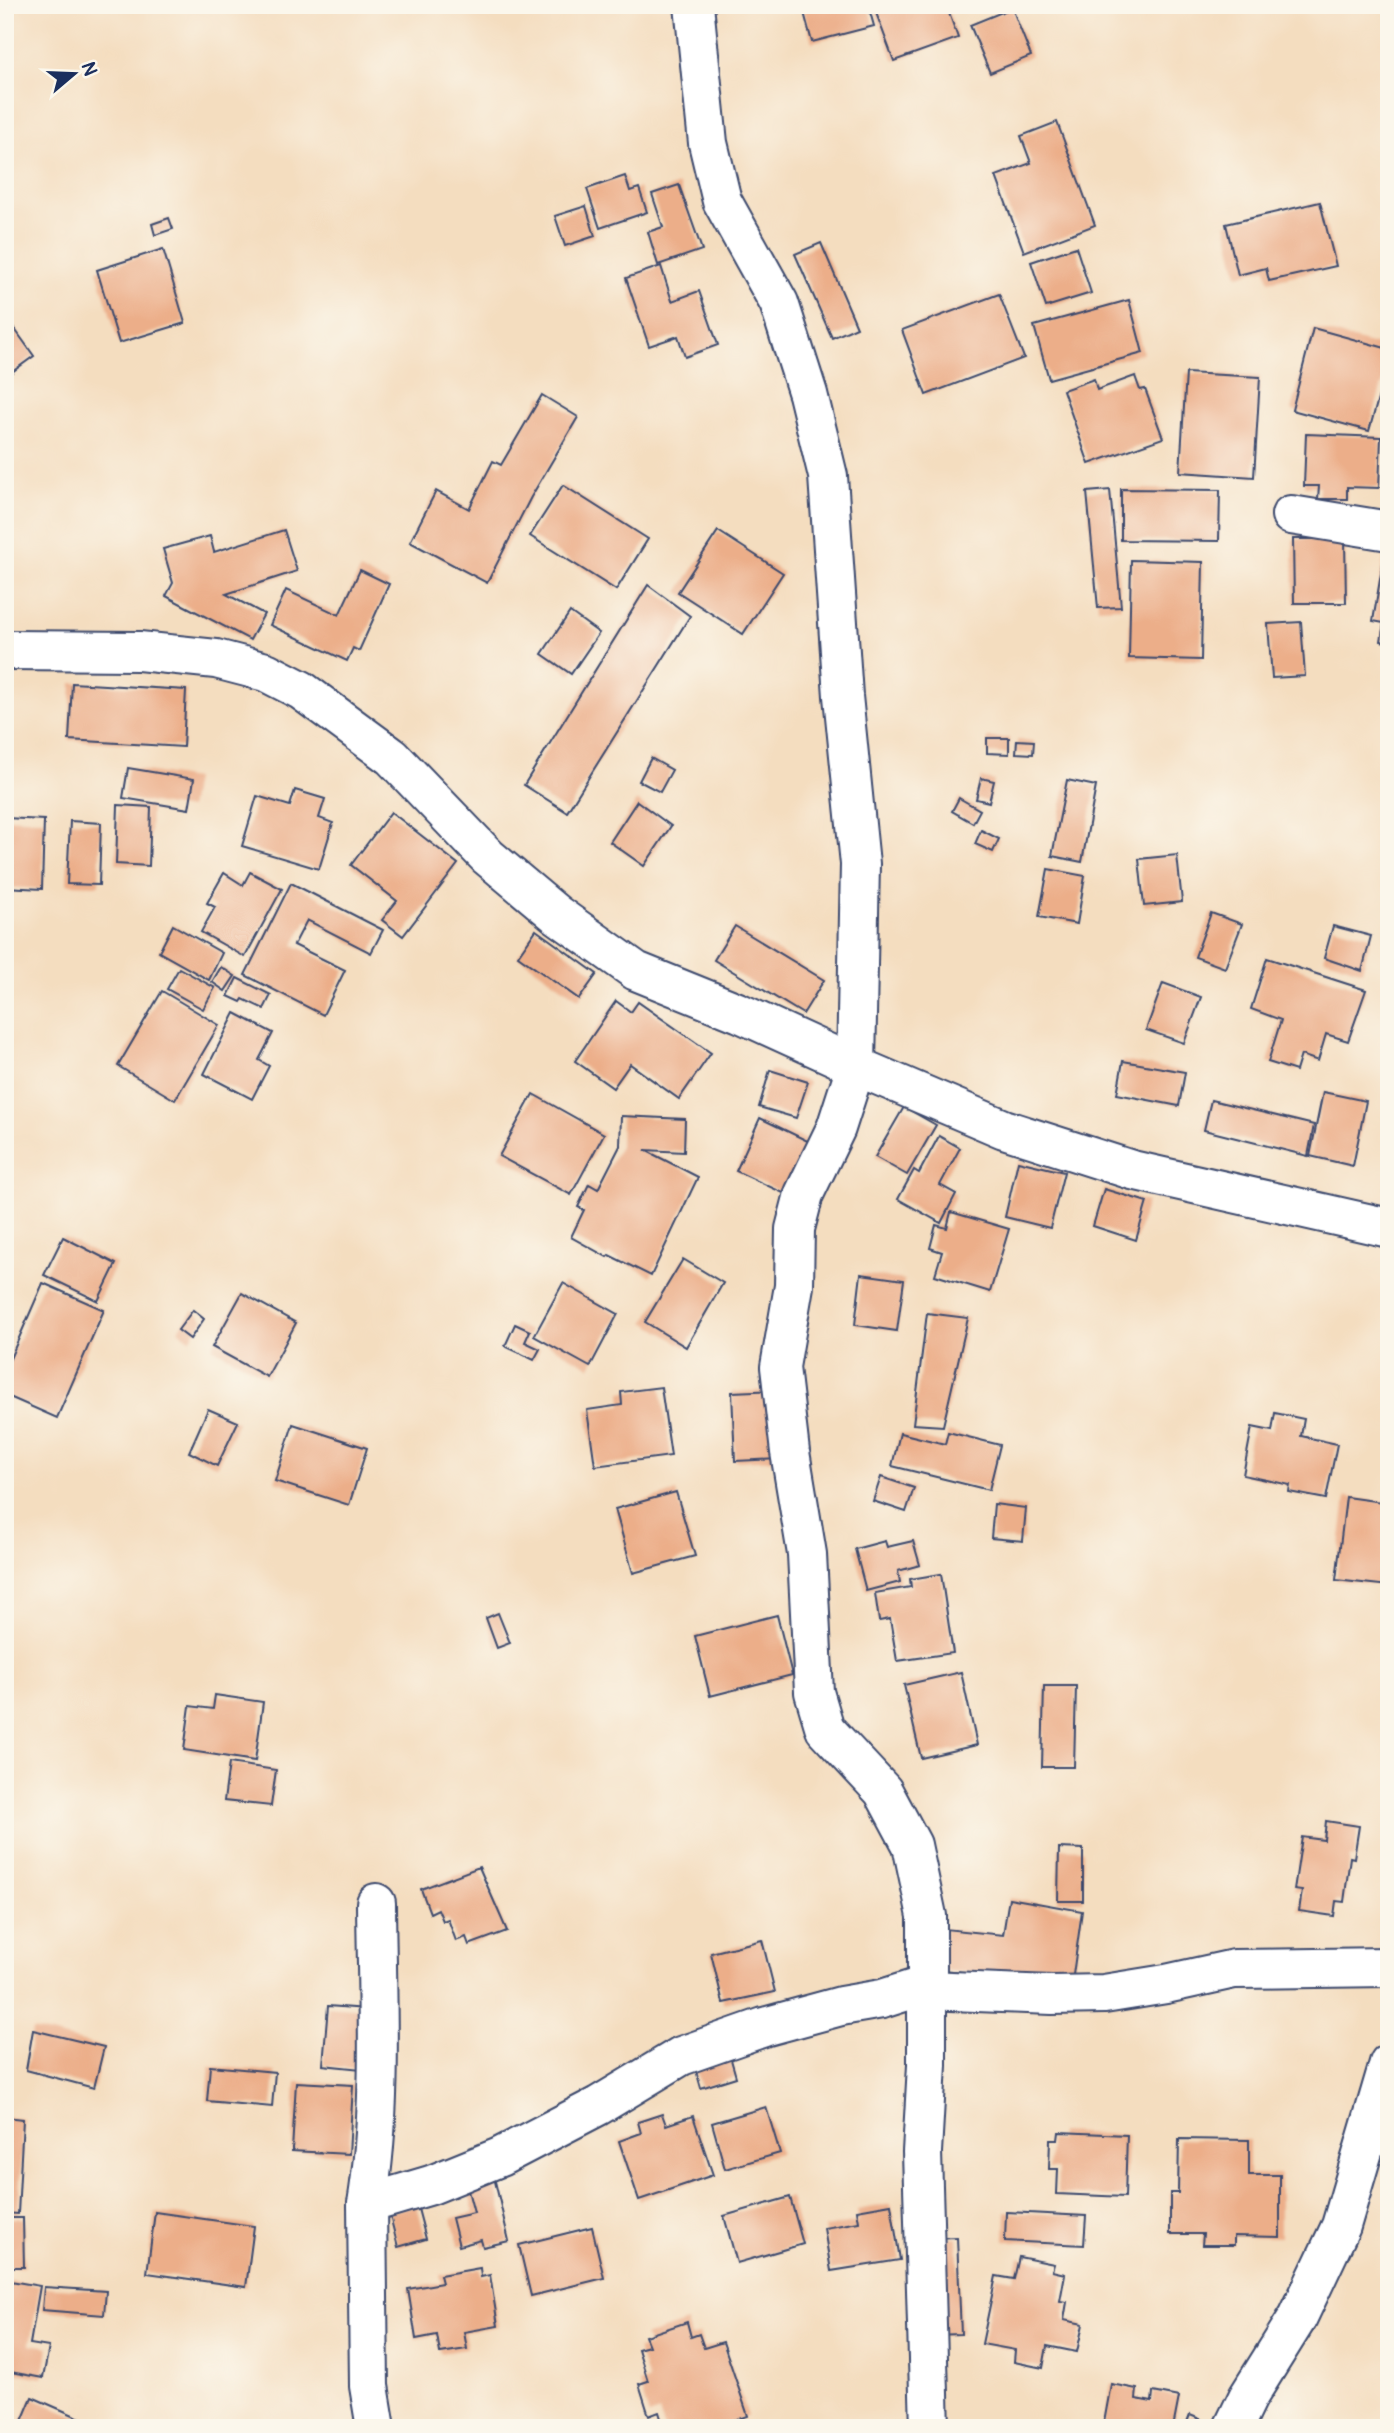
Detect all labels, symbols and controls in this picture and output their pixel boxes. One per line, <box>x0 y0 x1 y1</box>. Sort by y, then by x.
north arrow <box>38 38 108 108</box>
text: N <box>76 59 103 79</box>

